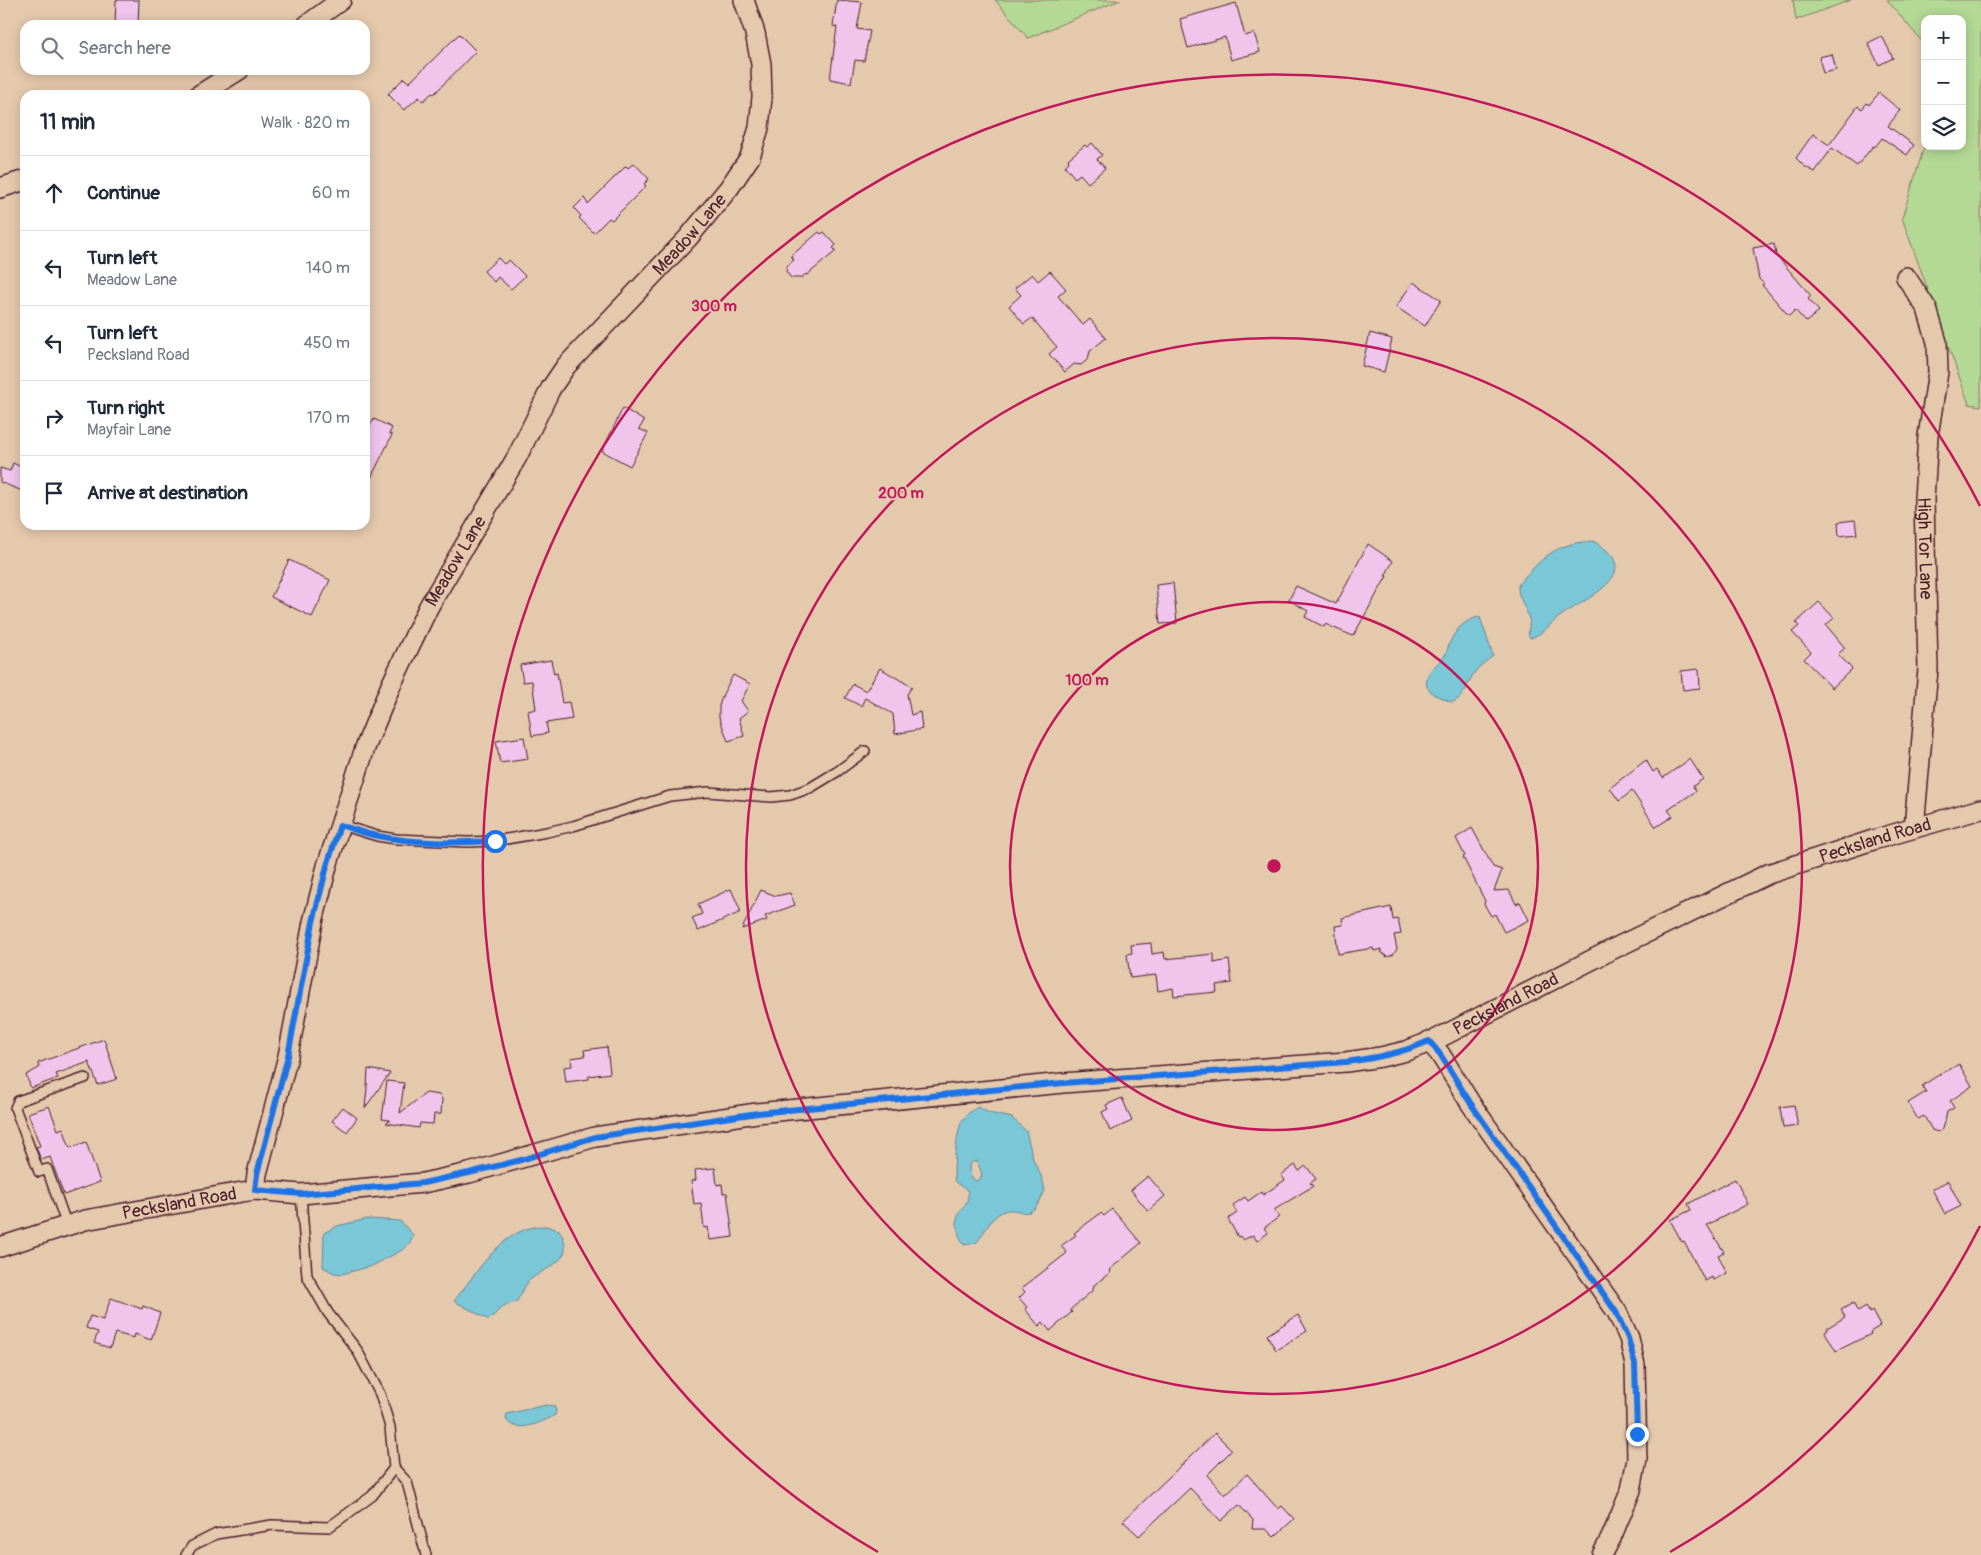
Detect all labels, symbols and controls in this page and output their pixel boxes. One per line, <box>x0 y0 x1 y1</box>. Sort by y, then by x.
map controls <box>1921 15 1966 150</box>
button: + <box>1921 15 1966 60</box>
search box <box>20 20 370 75</box>
icon: search <box>38 34 66 62</box>
text: Search here <box>78 36 171 60</box>
button: − <box>1921 60 1966 105</box>
button: layers <box>1921 105 1966 150</box>
text: 11 min <box>40 109 95 136</box>
text: Walk · 820 m <box>261 113 350 133</box>
icon: ahead <box>40 179 68 207</box>
text: Continue <box>87 181 160 205</box>
text: 60 m <box>312 183 350 203</box>
street label: Meadow Lane <box>647 189 731 280</box>
text: Turn left <box>87 246 157 270</box>
icon: left <box>40 254 68 282</box>
text: 140 m <box>306 258 350 278</box>
text: Meadow Lane <box>87 270 177 290</box>
text: 300 m <box>691 297 737 316</box>
text: Turn left <box>87 321 157 345</box>
icon: left <box>40 329 68 357</box>
text: 450 m <box>303 333 350 353</box>
text: Pecksland Road <box>87 345 190 365</box>
text: Turn right <box>87 396 165 420</box>
icon: right <box>40 404 68 432</box>
text: 170 m <box>307 408 350 428</box>
text: Mayfair Lane <box>87 420 171 440</box>
icon: arrive <box>40 479 68 507</box>
text: Arrive at destination <box>87 481 248 505</box>
text: 200 m <box>878 484 924 503</box>
street label: High Tor Lane <box>1912 497 1938 600</box>
street label: Meadow Lane <box>420 512 491 611</box>
text: 100 m <box>1066 671 1108 690</box>
street label: Pecksland Road <box>1816 812 1934 868</box>
route start <box>484 830 507 853</box>
centre of rings <box>1265 857 1283 875</box>
street label: Pecksland Road <box>1449 967 1562 1041</box>
street label: Pecksland Road <box>120 1182 238 1225</box>
route end <box>1626 1423 1649 1446</box>

